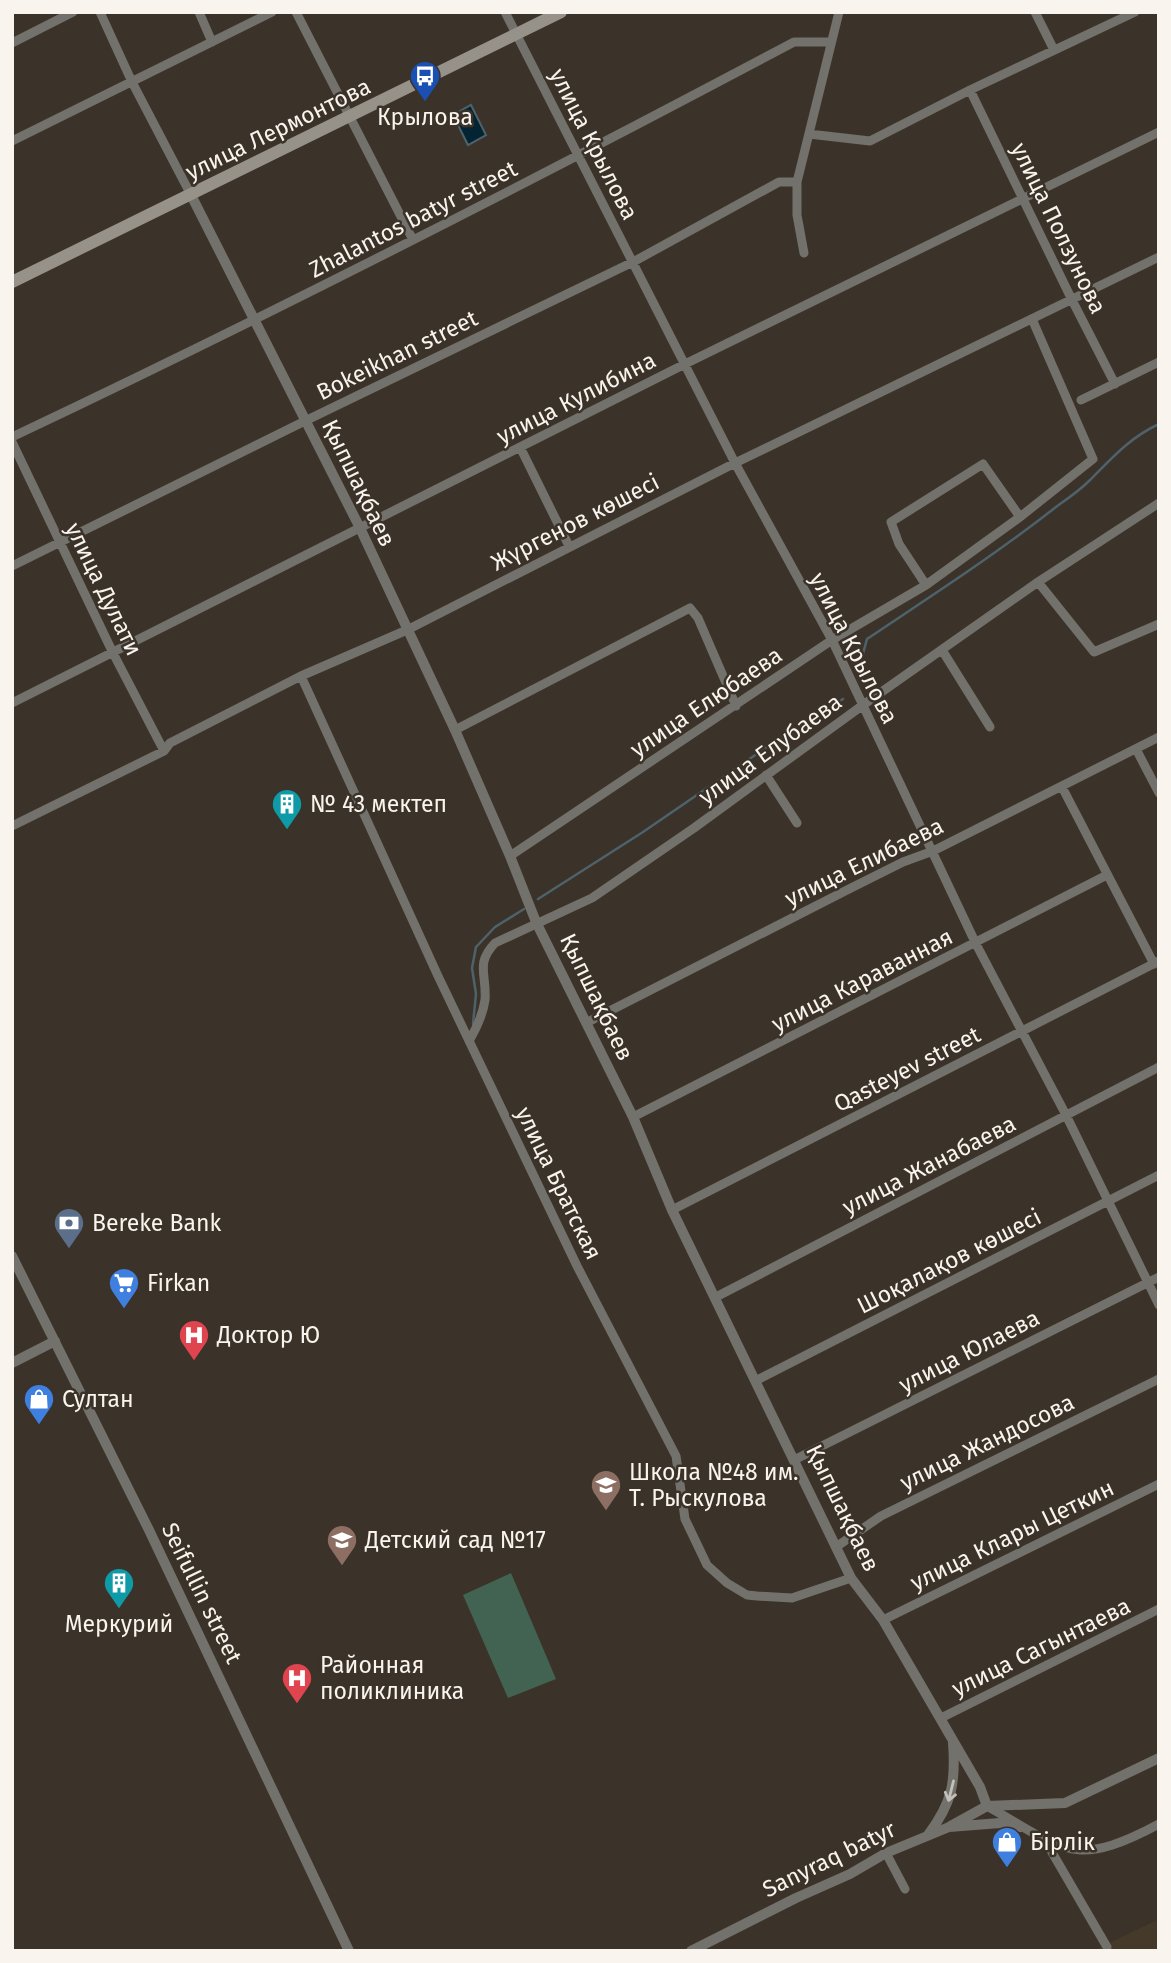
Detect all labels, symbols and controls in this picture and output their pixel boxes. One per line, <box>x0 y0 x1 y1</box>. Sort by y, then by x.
bus stop icon: Крылова <box>408 59 442 103</box>
street label: улица Крылова <box>544 64 644 224</box>
street label: улица Лермонтова <box>181 72 375 186</box>
place label: Крылова <box>377 103 473 131</box>
street label: улица Ползунова <box>1005 138 1113 318</box>
street label: Zhalantos batyr street <box>304 154 522 284</box>
street label: Bokeikhan street <box>312 304 483 406</box>
street label: улица Кулибина <box>492 346 660 450</box>
street label: Қыпшақбаев <box>316 415 402 551</box>
street label: Жүргенов көшесі <box>486 468 664 576</box>
street label: улица Дулати <box>60 518 148 660</box>
street label: улица Крылова <box>804 568 904 728</box>
street label: улица Елюбаева <box>625 641 787 763</box>
street label: улица Елубаева <box>693 688 847 810</box>
building icon: № 43 мектеп <box>270 787 304 831</box>
place label: № 43 мектеп <box>310 790 447 818</box>
street label: улица Елибаева <box>780 812 948 912</box>
street label: улица Караванная <box>767 922 957 1038</box>
street label: Қыпшақбаев <box>554 929 640 1065</box>
street label: Qasteyev street <box>829 1020 986 1118</box>
street label: улица Братская <box>510 1102 608 1264</box>
street label: улица Жанабаева <box>838 1109 1020 1221</box>
street label: Шоқалақов көшесі <box>852 1203 1046 1319</box>
bank icon: Bereke Bank <box>52 1206 86 1250</box>
place label: Bereke Bank <box>92 1209 221 1237</box>
supermarket icon: Firkan <box>107 1266 141 1310</box>
place label: Firkan <box>147 1269 210 1297</box>
street label: улица Юлаева <box>894 1304 1044 1398</box>
hospital icon: Доктор Ю <box>177 1318 211 1362</box>
place label: Доктор Ю <box>216 1321 320 1349</box>
shop icon: Султан <box>22 1382 56 1426</box>
place label: Султан <box>62 1385 134 1413</box>
street label: улица Жандосова <box>895 1388 1079 1496</box>
street label: Қыпшақбаев <box>800 1440 886 1576</box>
place label: Школа №48 им. Т. Рыскулова <box>629 1458 799 1512</box>
school or university icon: Школа №48 им. Т. Рыскулова <box>589 1468 623 1512</box>
street label: улица Клары Цеткин <box>906 1474 1118 1596</box>
street label: Seifullin street <box>156 1518 248 1668</box>
school or university icon: Детский сад №17 <box>325 1523 359 1567</box>
place label: Детский сад №17 <box>364 1526 546 1554</box>
building icon: Меркурий <box>102 1566 136 1610</box>
street label: улица Сагынтаева <box>947 1592 1135 1702</box>
place label: Меркурий <box>65 1610 173 1638</box>
place label: Районная поликлиника <box>320 1651 464 1705</box>
hospital icon: Районная поликлиника <box>280 1661 314 1705</box>
one-way arrow <box>944 1779 957 1801</box>
street label: Sanyraq batyr <box>758 1815 900 1903</box>
shop icon: Бірлік <box>990 1825 1024 1869</box>
place label: Бірлік <box>1030 1828 1095 1856</box>

